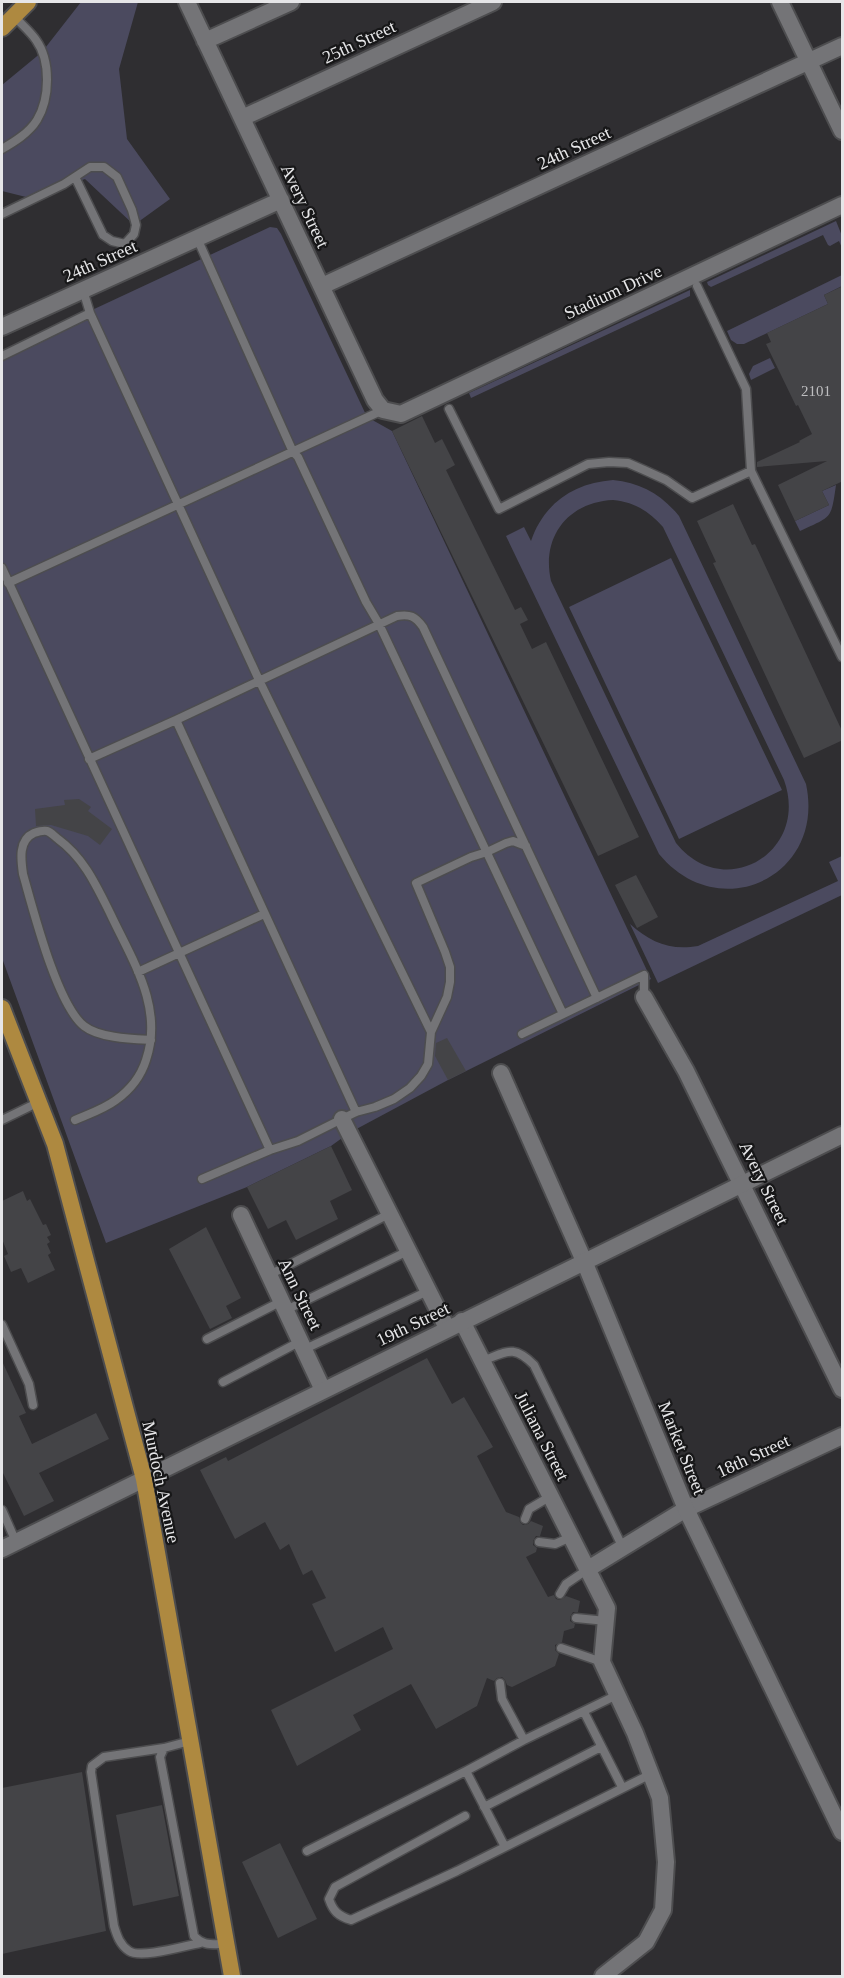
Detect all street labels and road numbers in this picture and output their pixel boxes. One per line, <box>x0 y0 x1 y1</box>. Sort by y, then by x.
street label: 25th Street <box>319 16 399 68</box>
street label: 24th Street <box>534 122 614 174</box>
street label: Avery Street <box>277 161 333 251</box>
street label: 24th Street <box>60 236 140 286</box>
street label: Stadium Drive <box>561 261 665 323</box>
street label: Avery Street <box>735 1138 793 1228</box>
street label: Ann Street <box>274 1255 326 1333</box>
street label: 19th Street <box>373 1298 453 1350</box>
street label: Juliana Street <box>511 1388 573 1484</box>
street label: Market Street <box>654 1399 710 1497</box>
street label: Murdoch Avenue <box>138 1419 184 1545</box>
street label: 18th Street <box>713 1430 793 1482</box>

